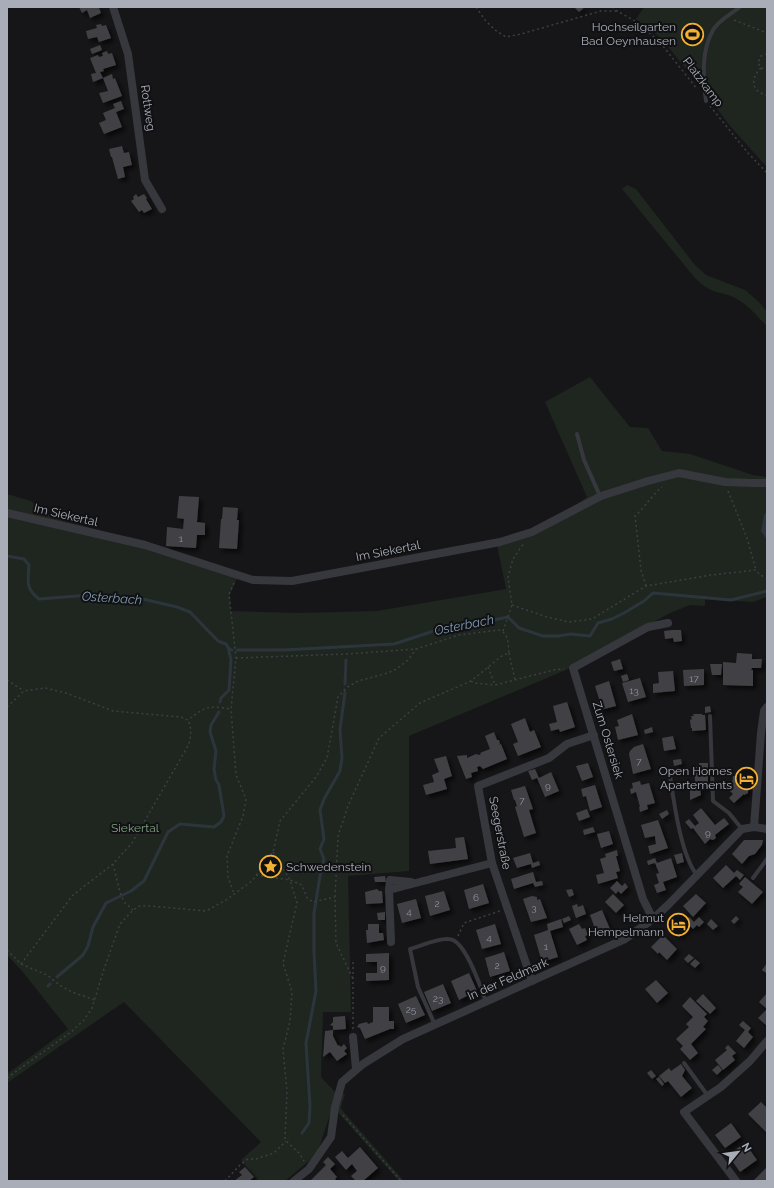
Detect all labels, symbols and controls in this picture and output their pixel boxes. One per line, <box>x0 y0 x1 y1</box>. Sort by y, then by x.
place label: Hochseilgarten Bad Oeynhausen <box>581 20 676 48</box>
sports icon: Hochseilgarten Bad Oeynhausen <box>679 21 705 47</box>
street label: Platzkamp <box>680 54 726 110</box>
street label: Rottweg <box>138 84 158 132</box>
street label: Im Siekertal <box>33 501 100 529</box>
house number: 1 <box>179 533 184 544</box>
street label: Im Siekertal <box>355 538 422 564</box>
water label: Osterbach <box>81 588 143 608</box>
water label: Osterbach <box>433 612 495 638</box>
house number: 17 <box>689 673 699 684</box>
house number: 13 <box>629 685 639 696</box>
street label: Zum Ostersiek <box>590 700 627 781</box>
house number: 7 <box>636 756 642 767</box>
place label: Open Homes Apartements <box>659 764 732 792</box>
hotel icon: Open Homes Apartements <box>734 765 760 791</box>
house number: 9 <box>545 780 551 791</box>
street label: Seegerstraße <box>486 795 514 871</box>
house number: 7 <box>519 795 525 806</box>
park label: Siekertal <box>111 821 160 835</box>
house number: 9 <box>705 827 711 838</box>
place icon: Schwedenstein <box>257 854 283 880</box>
place label: Schwedenstein <box>286 860 371 874</box>
house number: 6 <box>473 892 479 903</box>
house number: 2 <box>434 898 440 909</box>
house number: 3 <box>531 902 537 913</box>
house number: 4 <box>406 906 412 917</box>
place label: Helmut Hempelmann <box>588 911 664 939</box>
hotel icon: Helmut Hempelmann <box>666 912 692 938</box>
house number: 4 <box>486 932 492 943</box>
house number: 1 <box>544 941 549 952</box>
street label: In der Feldmark <box>465 955 551 1003</box>
house number: 2 <box>494 960 500 971</box>
house number: 9 <box>380 962 386 973</box>
house number: 23 <box>433 993 443 1004</box>
house number: 25 <box>406 1004 417 1015</box>
north arrow <box>718 1132 758 1172</box>
text: N <box>739 1141 754 1154</box>

